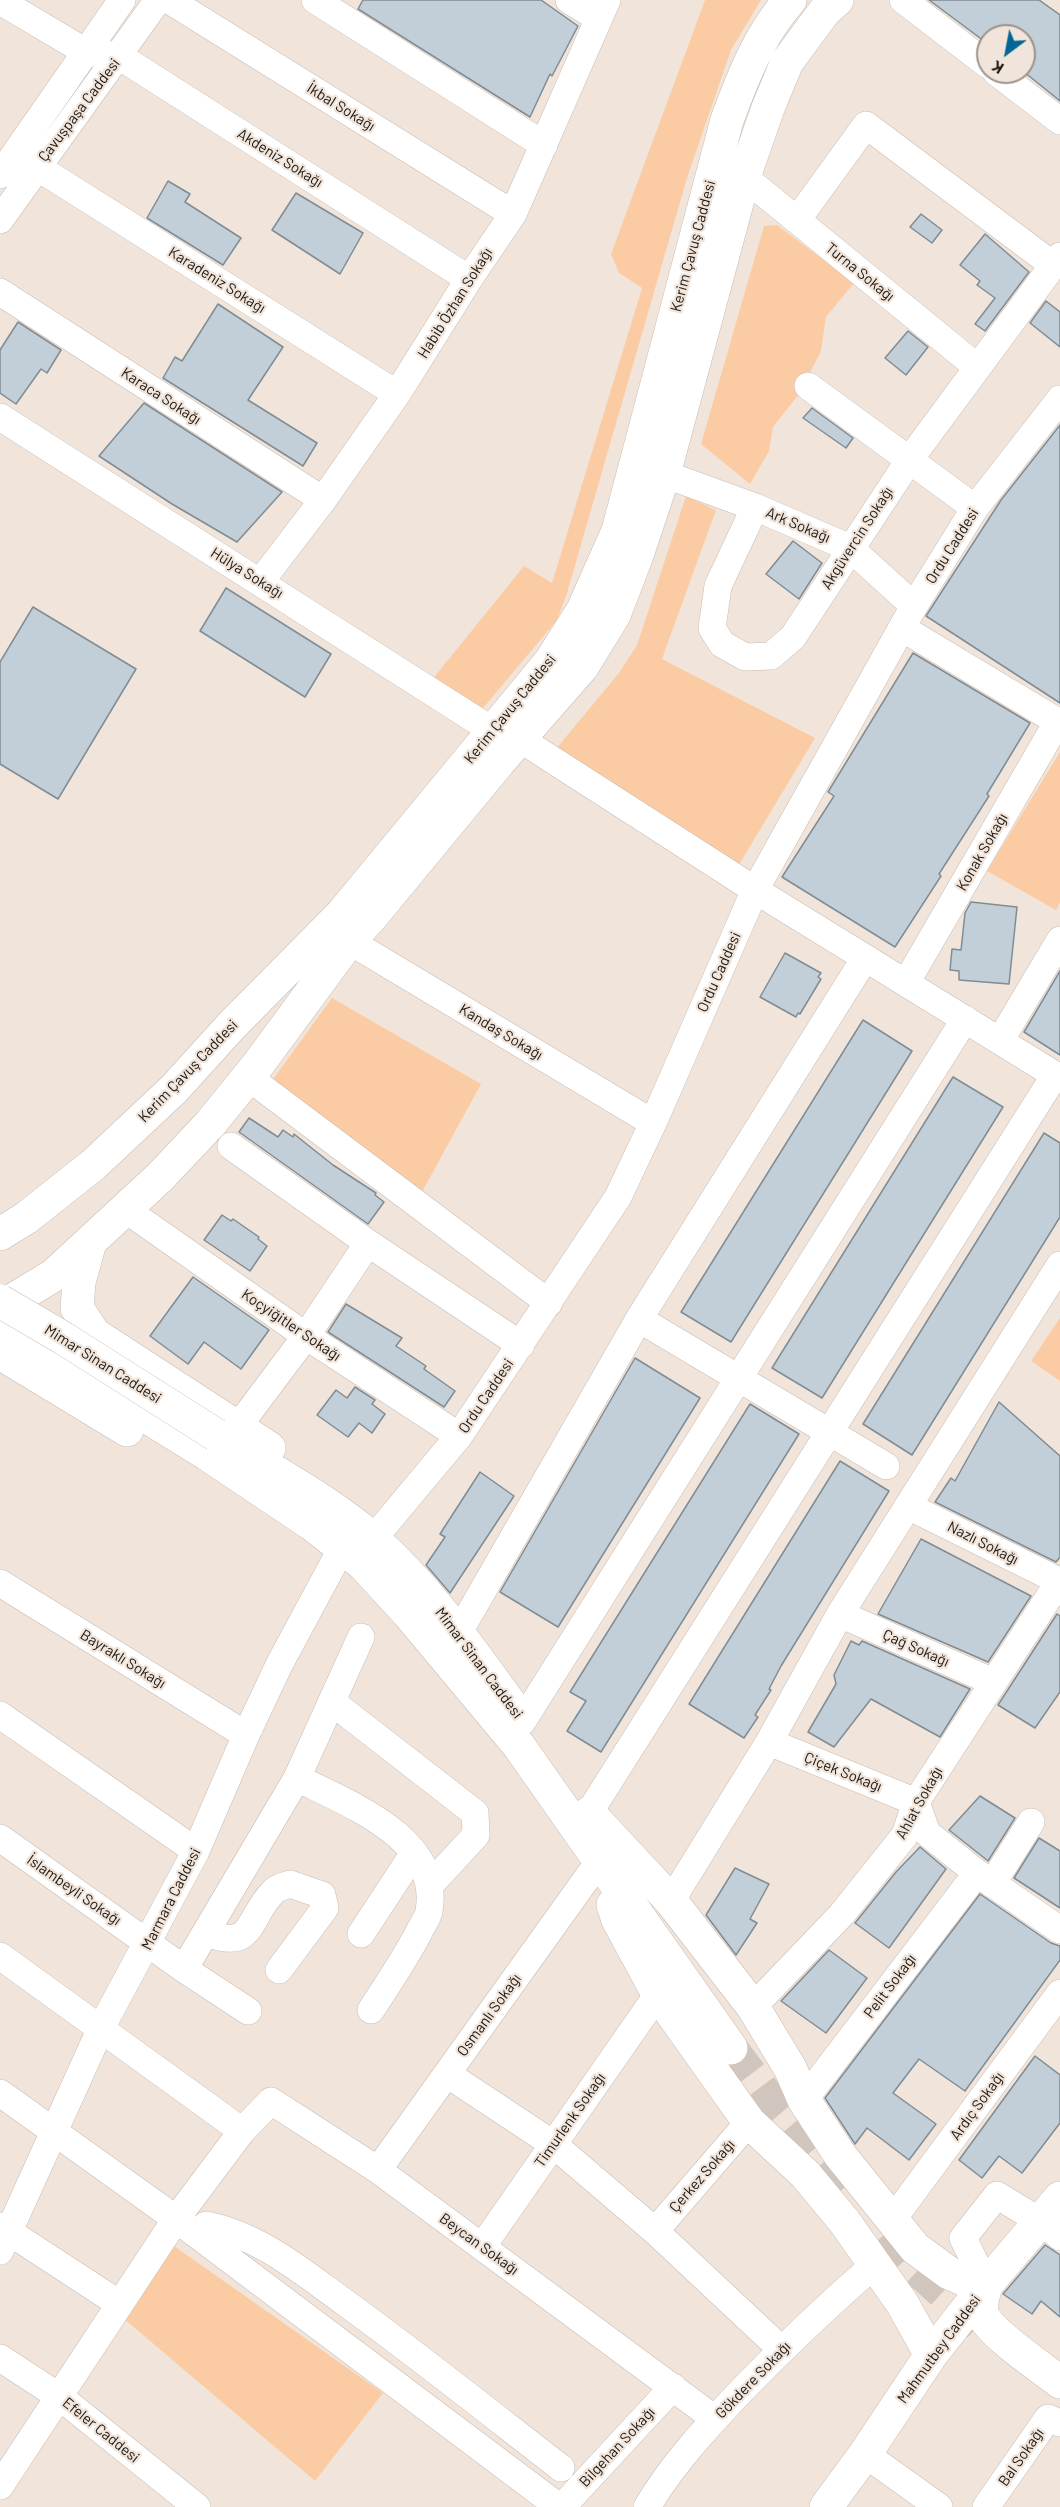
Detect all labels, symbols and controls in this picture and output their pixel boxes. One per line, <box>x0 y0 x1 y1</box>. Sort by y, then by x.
north arrow <box>976 24 1036 84</box>
street label: Çavuşpaşa Caddesi <box>34 55 124 165</box>
text: K <box>988 57 1007 79</box>
street label: İkbal Sokağı <box>304 79 378 135</box>
street label: Akdeniz Sokağı <box>234 125 326 191</box>
street label: Kerim Çavuş Caddesi <box>667 178 719 314</box>
street label: Turna Sokağı <box>822 239 898 305</box>
street label: Karadeniz Sokağı <box>165 243 269 317</box>
street label: Habib Özhan Sokağı <box>414 245 496 361</box>
street label: Karaca Sokağı <box>118 364 204 428</box>
street label: Akgüvercin Sokağı <box>817 483 897 593</box>
street label: Ark Sokağı <box>763 503 833 547</box>
street label: Ordu Caddesi <box>922 505 982 587</box>
street label: Hülya Sokağı <box>207 544 287 602</box>
street label: Kerim Çavuş Caddesi <box>460 651 560 767</box>
street label: Konak Sokağı <box>953 810 1011 894</box>
street label: Ordu Caddesi <box>693 929 745 1015</box>
street label: Kandaş Sokağı <box>456 1000 546 1064</box>
street label: Kerim Çavuş Caddesi <box>134 1016 242 1126</box>
street label: Koçyiğitler Sokağı <box>238 1285 344 1365</box>
street label: Mimar Sinan Caddesi <box>41 1321 165 1407</box>
street label: Ordu Caddesi <box>455 1355 517 1437</box>
street label: Nazlı Sokağı <box>944 1517 1022 1569</box>
street label: Mimar Sinan Caddesi <box>431 1604 527 1722</box>
street label: Çağ Sokağı <box>880 1625 952 1671</box>
street label: Bayraklı Sokağı <box>77 1626 169 1692</box>
street label: Çiçek Sokağı <box>801 1748 885 1796</box>
street label: Ahlat Sokağı <box>892 1764 946 1842</box>
street label: Marmara Caddesi <box>138 1845 204 1953</box>
street label: İslambeyli Sokağı <box>23 1851 125 1929</box>
street label: Pelit Sokağı <box>860 1950 920 2022</box>
street label: Osmanlı Sokağı <box>453 1970 525 2060</box>
street label: Ardıç Sokağı <box>946 2068 1008 2144</box>
street label: Timurlenk Sokağı <box>531 2069 609 2171</box>
street label: Çerkez Sokağı <box>665 2136 739 2216</box>
street label: Beycan Sokağı <box>436 2209 522 2279</box>
street label: Mahmutbey Caddesi <box>893 2291 985 2407</box>
street label: Gökdere Sokağı <box>712 2338 794 2422</box>
street label: Efeler Caddesi <box>59 2394 143 2466</box>
street label: Bilgehan Sokağı <box>575 2403 659 2491</box>
street label: Bal Sokağı <box>995 2425 1047 2489</box>

